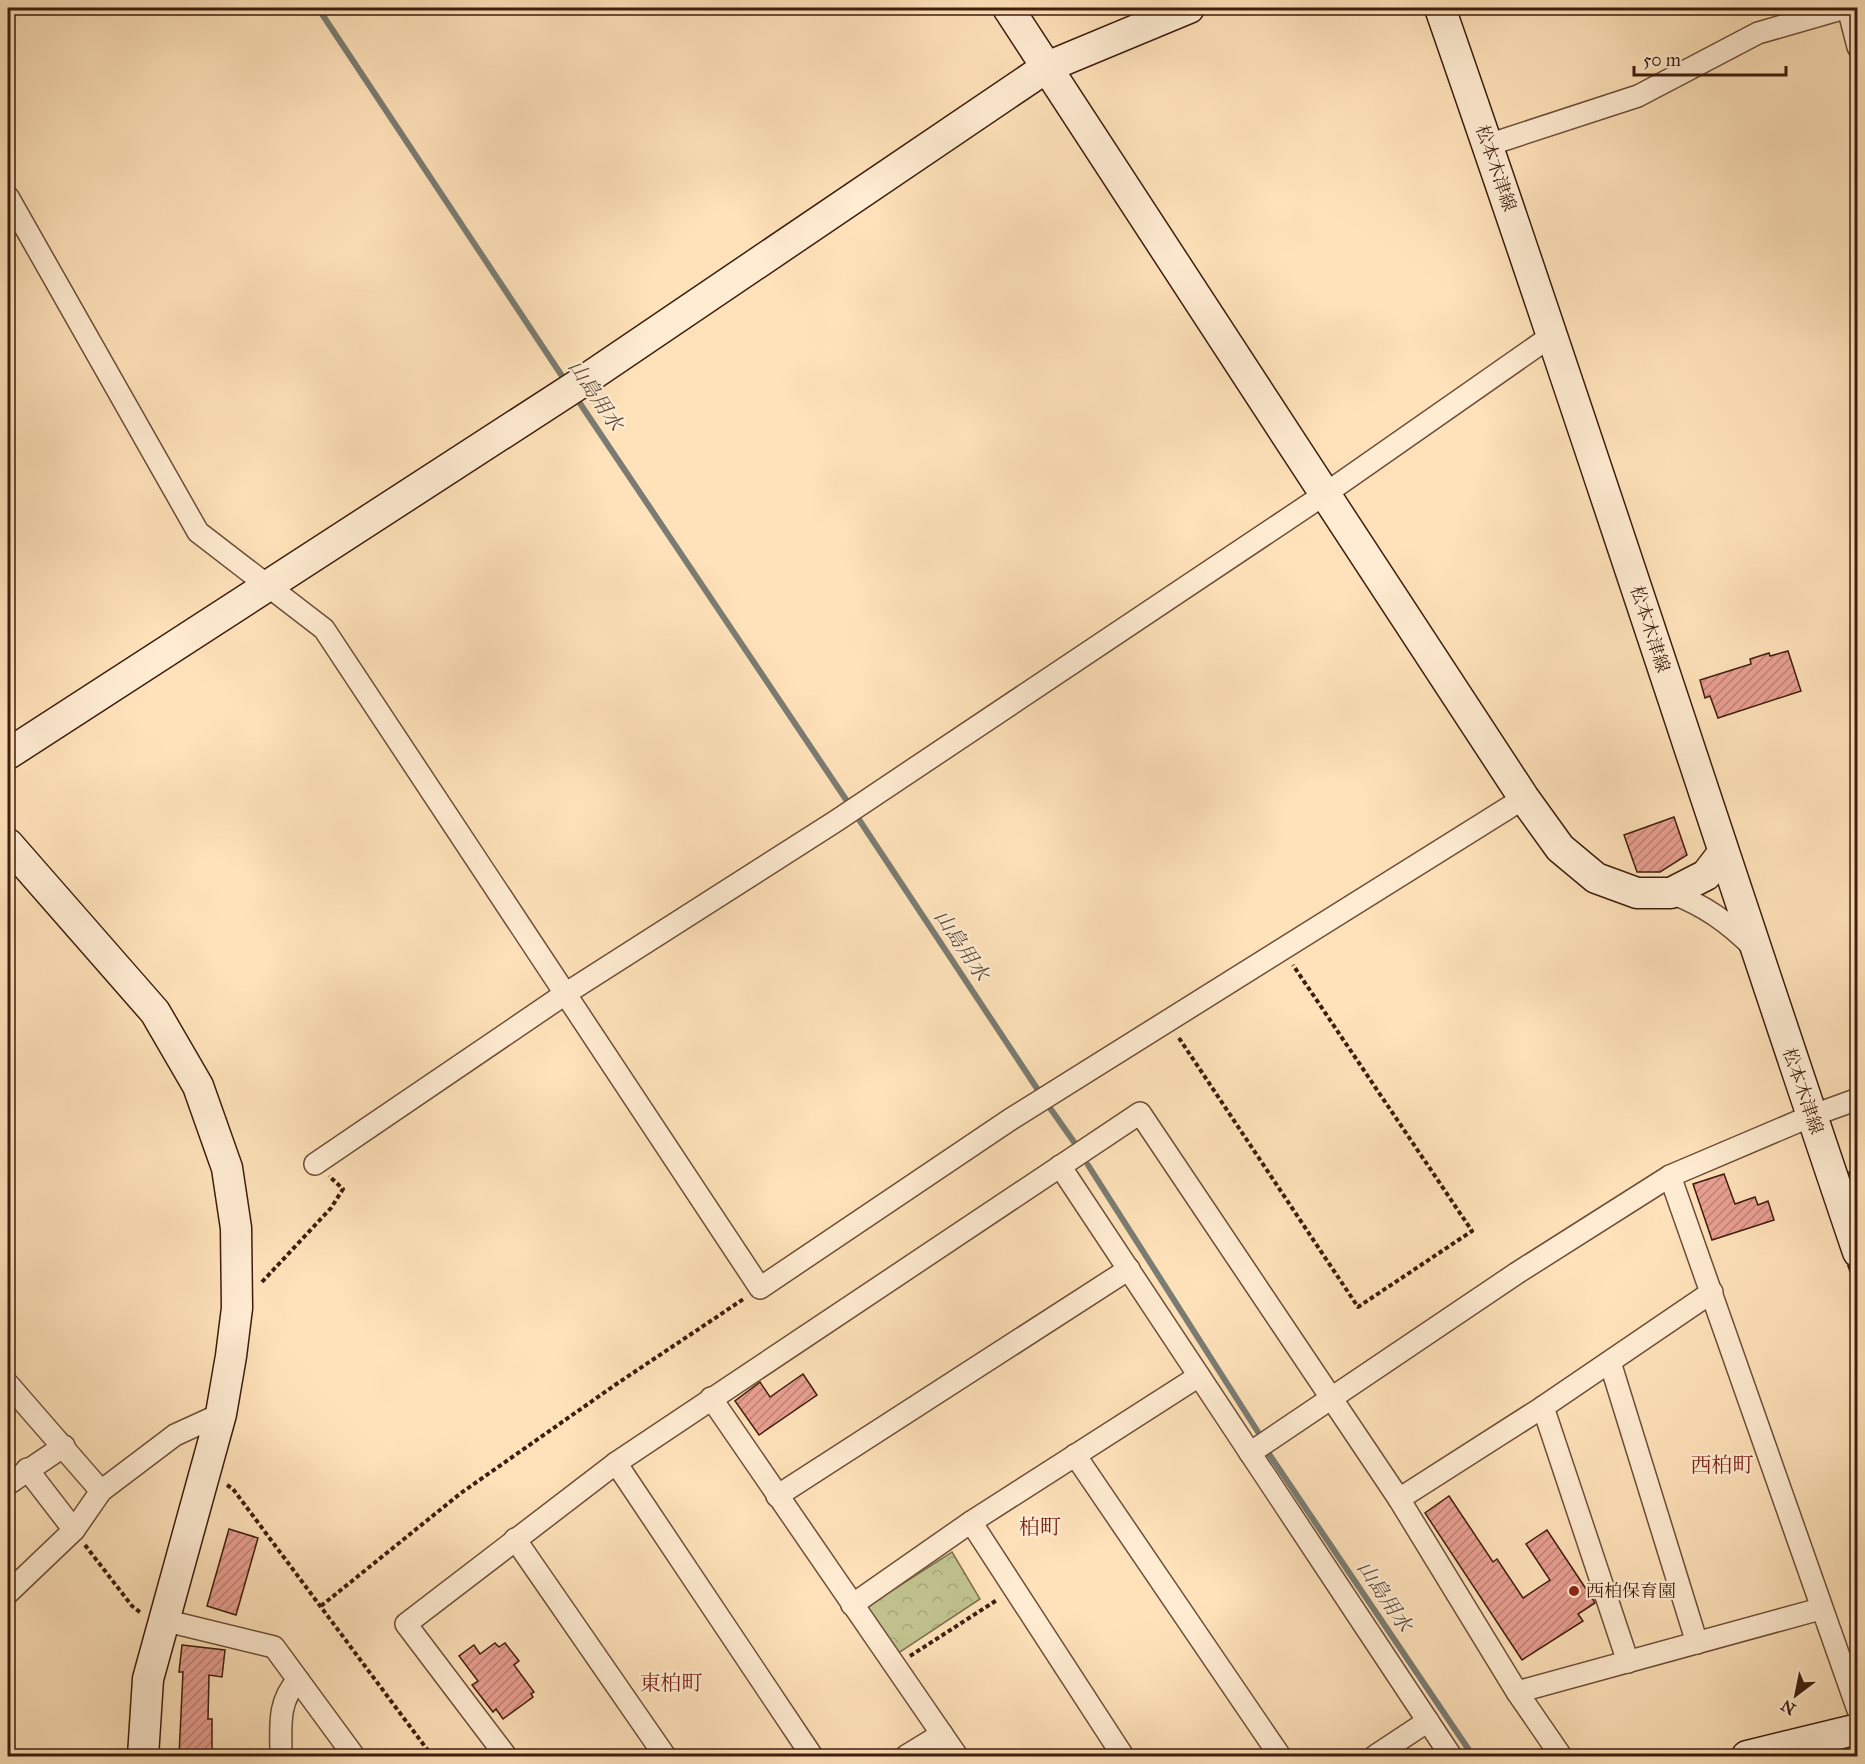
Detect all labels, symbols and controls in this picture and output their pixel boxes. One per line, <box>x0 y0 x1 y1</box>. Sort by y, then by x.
scale bar <box>1634 39 1786 77</box>
text: 50 m <box>1643 49 1681 71</box>
street label: 松本木津線 <box>1471 122 1521 214</box>
water label: 山島用水 <box>564 355 629 437</box>
street label: 松本木津線 <box>1626 583 1674 675</box>
water label: 山島用水 <box>930 905 995 987</box>
street label: 松本木津線 <box>1778 1045 1828 1137</box>
district label: 西柏町 <box>1691 1452 1754 1478</box>
district label: 柏町 <box>1019 1514 1061 1540</box>
water label: 山島用水 <box>1353 1556 1418 1638</box>
place label: 西柏保育園 <box>1586 1580 1676 1602</box>
marker: 西柏保育園 <box>1567 1584 1581 1598</box>
north arrow <box>1766 1665 1826 1725</box>
district label: 東柏町 <box>640 1670 703 1696</box>
text: N <box>1777 1695 1799 1719</box>

